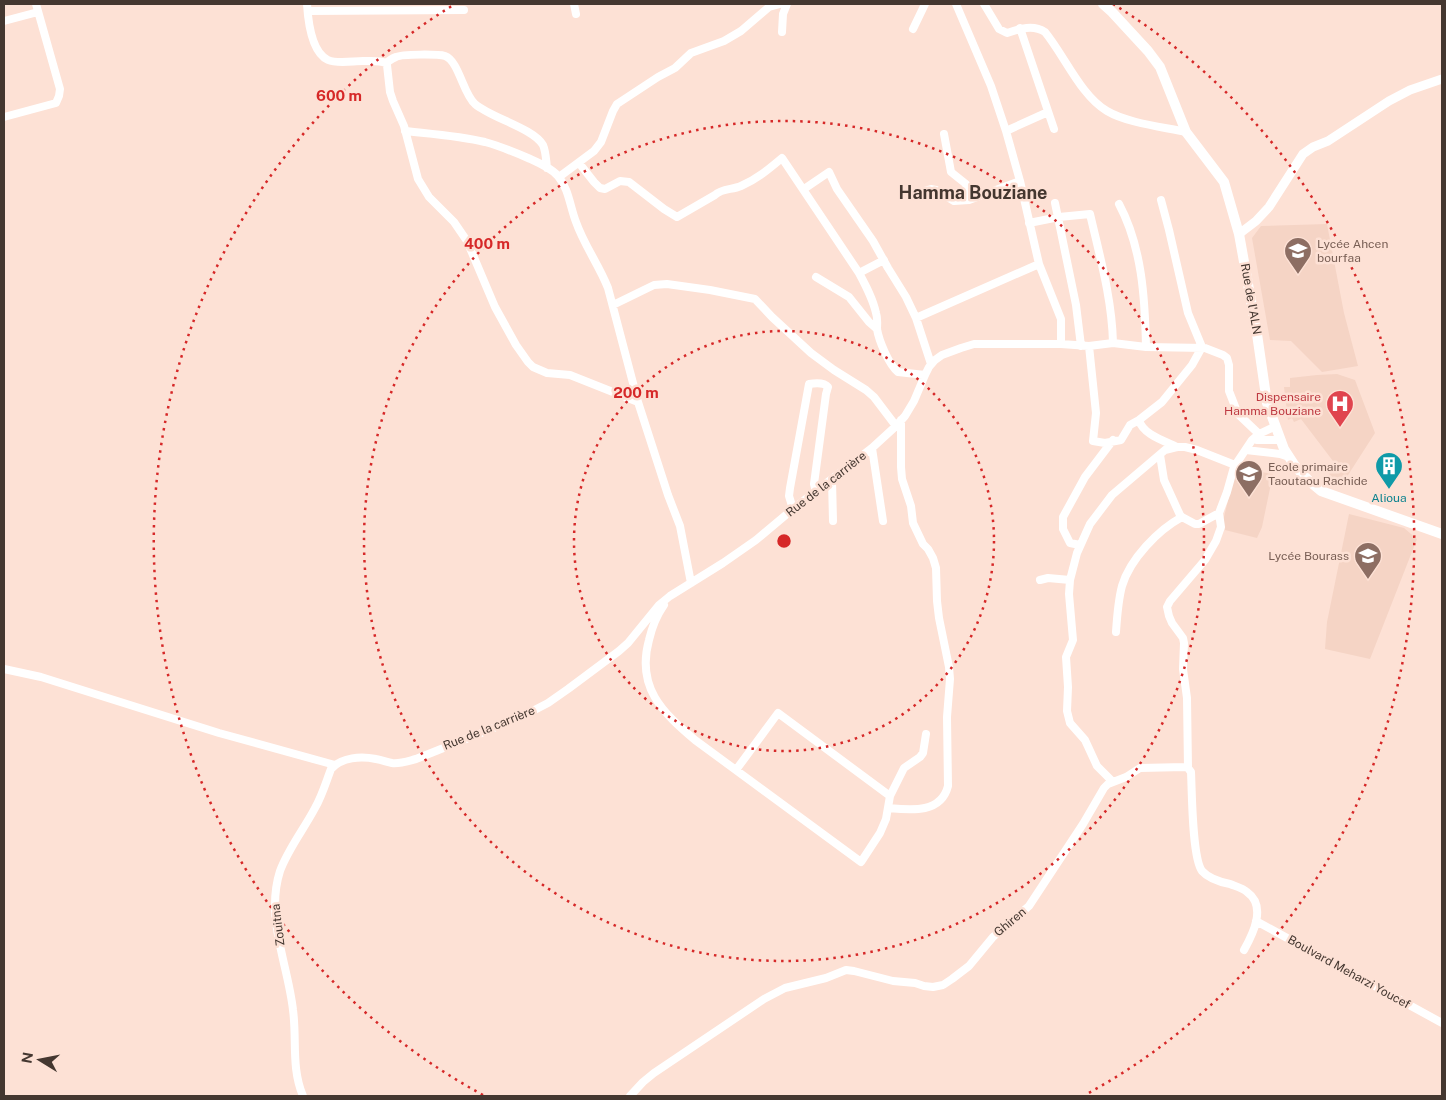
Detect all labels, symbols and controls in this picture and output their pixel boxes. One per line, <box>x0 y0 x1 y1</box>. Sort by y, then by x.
text: 600 m <box>316 87 362 104</box>
district label: Hamma Bouziane <box>899 182 1047 203</box>
text: 400 m <box>464 235 510 252</box>
school or university icon: Lycée Ahcen bourfaa <box>1283 236 1313 275</box>
place label: Lycée Ahcen bourfaa <box>1317 237 1388 265</box>
street label: Rue de l'ALN <box>1238 262 1264 336</box>
text: 200 m <box>613 384 659 401</box>
hospital icon: Dispensaire Hamma Bouziane <box>1325 389 1355 428</box>
place label: Dispensaire Hamma Bouziane <box>1224 390 1321 418</box>
street label: Rue de la carrière <box>783 448 869 520</box>
building icon: Alioua <box>1374 451 1404 490</box>
school or university icon: Ecole primaire Taoutaou Rachide <box>1234 459 1264 498</box>
place label: Ecole primaire Taoutaou Rachide <box>1268 460 1368 488</box>
place label: Alioua <box>1371 491 1407 505</box>
centre of rings <box>775 532 793 550</box>
school or university icon: Lycée Bourass <box>1353 541 1383 580</box>
place label: Lycée Bourass <box>1268 549 1349 563</box>
street label: Rue de la carrière <box>441 703 537 753</box>
street label: Zouitna <box>268 903 288 947</box>
street label: Ghiren <box>991 905 1029 939</box>
street label: Boulvard Meharzi Youcef <box>1285 932 1413 1012</box>
north arrow <box>15 1035 65 1085</box>
text: N <box>18 1051 36 1065</box>

